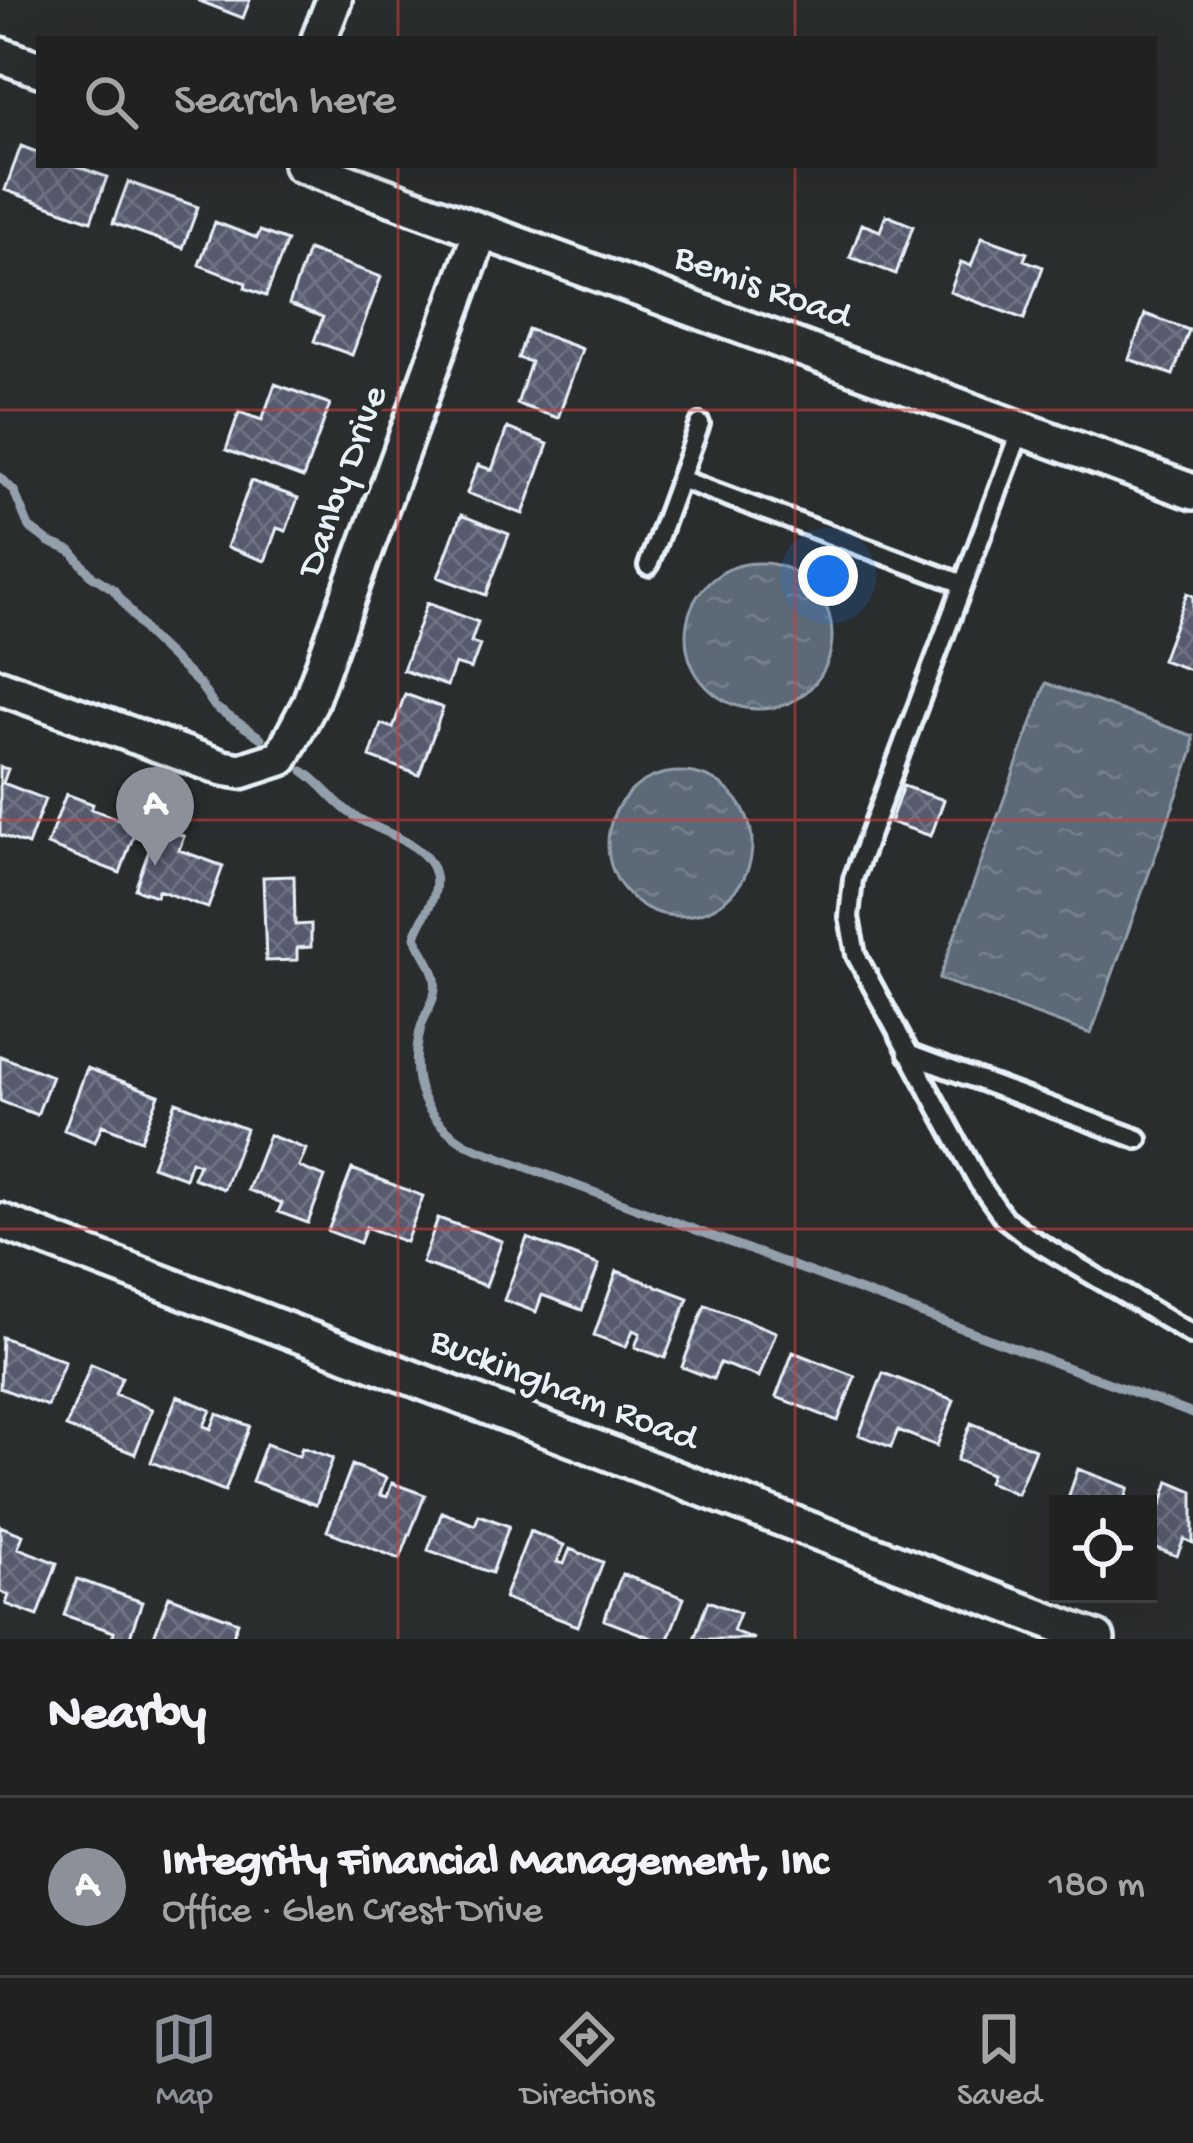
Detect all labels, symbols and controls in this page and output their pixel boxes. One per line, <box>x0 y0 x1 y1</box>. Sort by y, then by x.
search box <box>36 36 1157 168</box>
icon: search <box>78 69 144 135</box>
text: Search here <box>174 76 396 129</box>
street label: Bemis Road <box>666 235 860 343</box>
street label: Danby Drive <box>288 380 401 586</box>
your location <box>798 546 858 606</box>
pin: A <box>116 767 194 866</box>
street label: Buckingham Road <box>422 1320 706 1465</box>
map controls <box>1049 1495 1157 1603</box>
button: locate <box>1049 1495 1157 1603</box>
text: Nearby <box>48 1687 206 1747</box>
text: Integrity Financial Management, Inc <box>162 1837 828 1890</box>
text: A <box>75 1864 99 1910</box>
text: 180 m <box>1049 1864 1145 1910</box>
text: Office · Glen Crest Drive <box>162 1890 543 1936</box>
tab: Map <box>151 2006 217 2116</box>
tab: Directions <box>520 2006 654 2116</box>
tab: Saved <box>957 2006 1042 2116</box>

